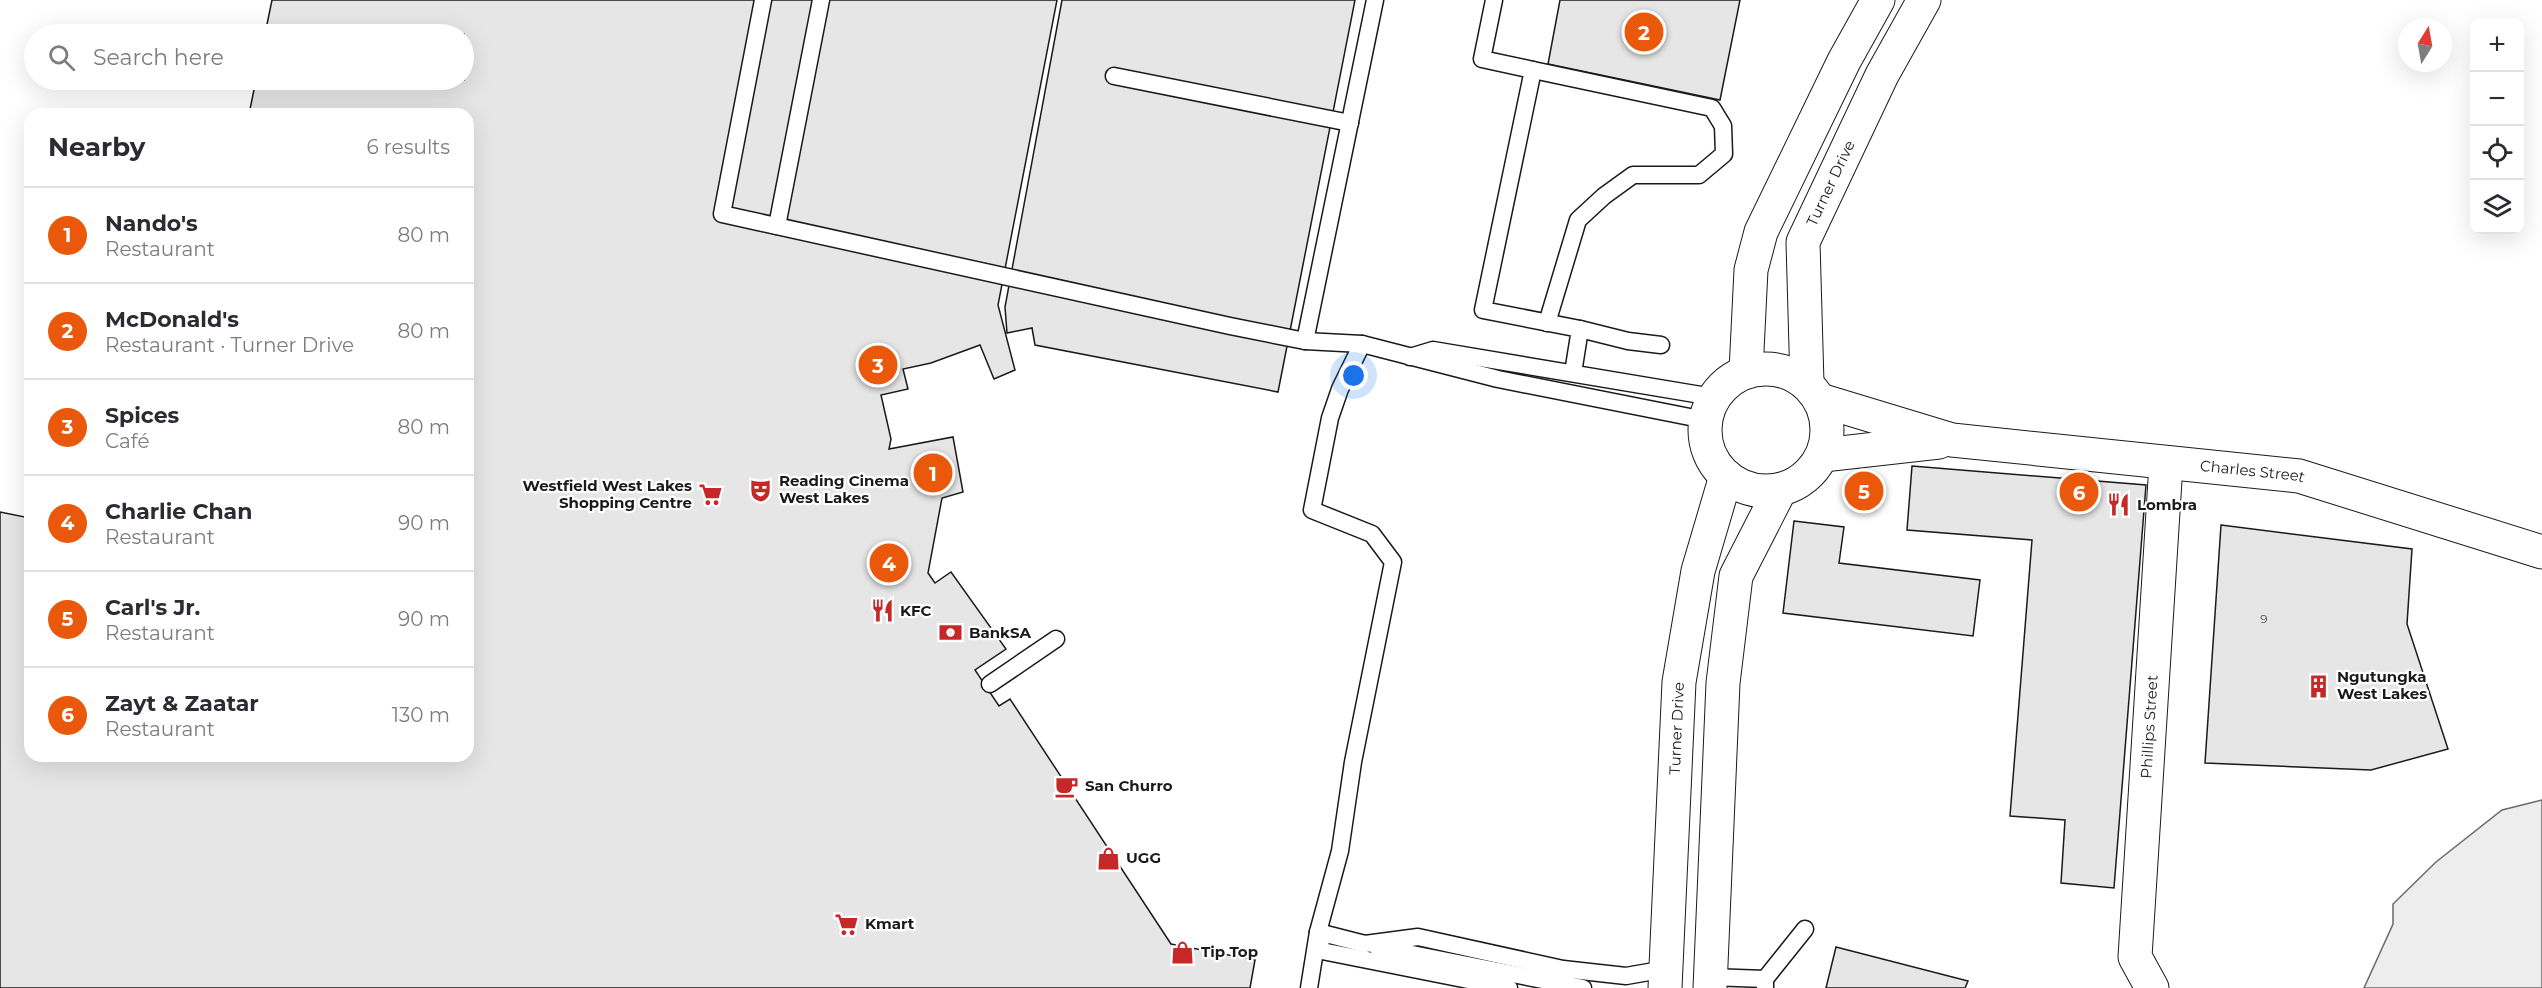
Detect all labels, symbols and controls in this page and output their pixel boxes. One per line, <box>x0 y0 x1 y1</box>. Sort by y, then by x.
pin: 2 <box>1624 9 1664 54</box>
north arrow <box>2398 18 2452 72</box>
map controls <box>2470 18 2524 234</box>
button: + <box>2470 18 2524 72</box>
search box <box>24 24 474 90</box>
icon: search <box>45 41 78 74</box>
text: Search here <box>93 44 224 71</box>
button: − <box>2470 72 2524 126</box>
button: locate <box>2470 126 2524 180</box>
text: Nearby <box>48 131 145 163</box>
text: 6 results <box>366 135 450 159</box>
street label: Turner Drive <box>1802 137 1859 229</box>
button: layers <box>2470 180 2524 234</box>
text: Nando's <box>105 210 198 237</box>
text: 1 <box>64 223 71 247</box>
text: 80 m <box>398 223 450 247</box>
text: Restaurant <box>105 237 215 261</box>
text: McDonald's <box>105 306 239 333</box>
text: 2 <box>62 319 73 343</box>
text: 80 m <box>398 319 450 343</box>
text: Restaurant · Turner Drive <box>105 333 354 357</box>
pin: 3 <box>858 342 898 388</box>
your location <box>1339 361 1368 390</box>
text: Spices <box>105 402 179 429</box>
text: 3 <box>62 415 73 439</box>
text: 80 m <box>398 415 450 439</box>
text: Café <box>105 429 150 453</box>
pin: 1 <box>914 450 952 496</box>
street label: Charles Street <box>2199 456 2308 486</box>
pin: 5 <box>1844 468 1884 514</box>
pin: 6 <box>2060 470 2098 514</box>
place label: Reading Cinema West Lakes <box>779 471 909 507</box>
place label: Westfield West Lakes Shopping Centre <box>523 476 692 512</box>
theatre icon: Reading Cinema West Lakes <box>748 477 774 503</box>
supermarket icon: Westfield West Lakes Shopping Centre <box>697 482 723 508</box>
restaurant icon: Lombra <box>2106 492 2132 518</box>
place label: Lombra <box>2137 495 2197 514</box>
text: Charlie Chan <box>105 498 252 525</box>
text: 4 <box>61 511 74 535</box>
text: 90 m <box>398 511 450 535</box>
text: Restaurant <box>105 525 215 549</box>
pin: 4 <box>870 540 908 586</box>
text: Carl's Jr. <box>105 594 200 621</box>
restaurant icon: KFC <box>869 598 895 624</box>
place label: KFC <box>900 601 932 620</box>
text: 5 <box>62 607 73 631</box>
text: 90 m <box>398 607 450 631</box>
house number: 9 <box>2260 611 2268 626</box>
bank icon: BankSA <box>938 620 964 646</box>
text: Restaurant <box>105 621 215 645</box>
place label: BankSA <box>969 623 1031 642</box>
place label: Ngutungka West Lakes <box>2337 667 2427 703</box>
building icon: Ngutungka West Lakes <box>2306 673 2332 699</box>
street label: Phillips Street <box>2136 674 2162 779</box>
street label: Turner Drive <box>1665 681 1688 775</box>
text: Zayt & Zaatar <box>105 690 259 717</box>
text: 6 <box>61 703 74 727</box>
text: 130 m <box>392 703 450 727</box>
text: Restaurant <box>105 717 215 741</box>
cafe icon: San Churro <box>1054 773 1080 799</box>
place label: San Churro <box>1085 776 1173 795</box>
shop icon: UGG <box>1095 845 1121 871</box>
place label: UGG <box>1126 848 1161 867</box>
supermarket icon: Kmart <box>834 911 860 937</box>
place label: Kmart <box>865 914 915 933</box>
shop icon: Tip Top <box>1170 939 1196 965</box>
place label: Tip Top <box>1201 942 1258 961</box>

